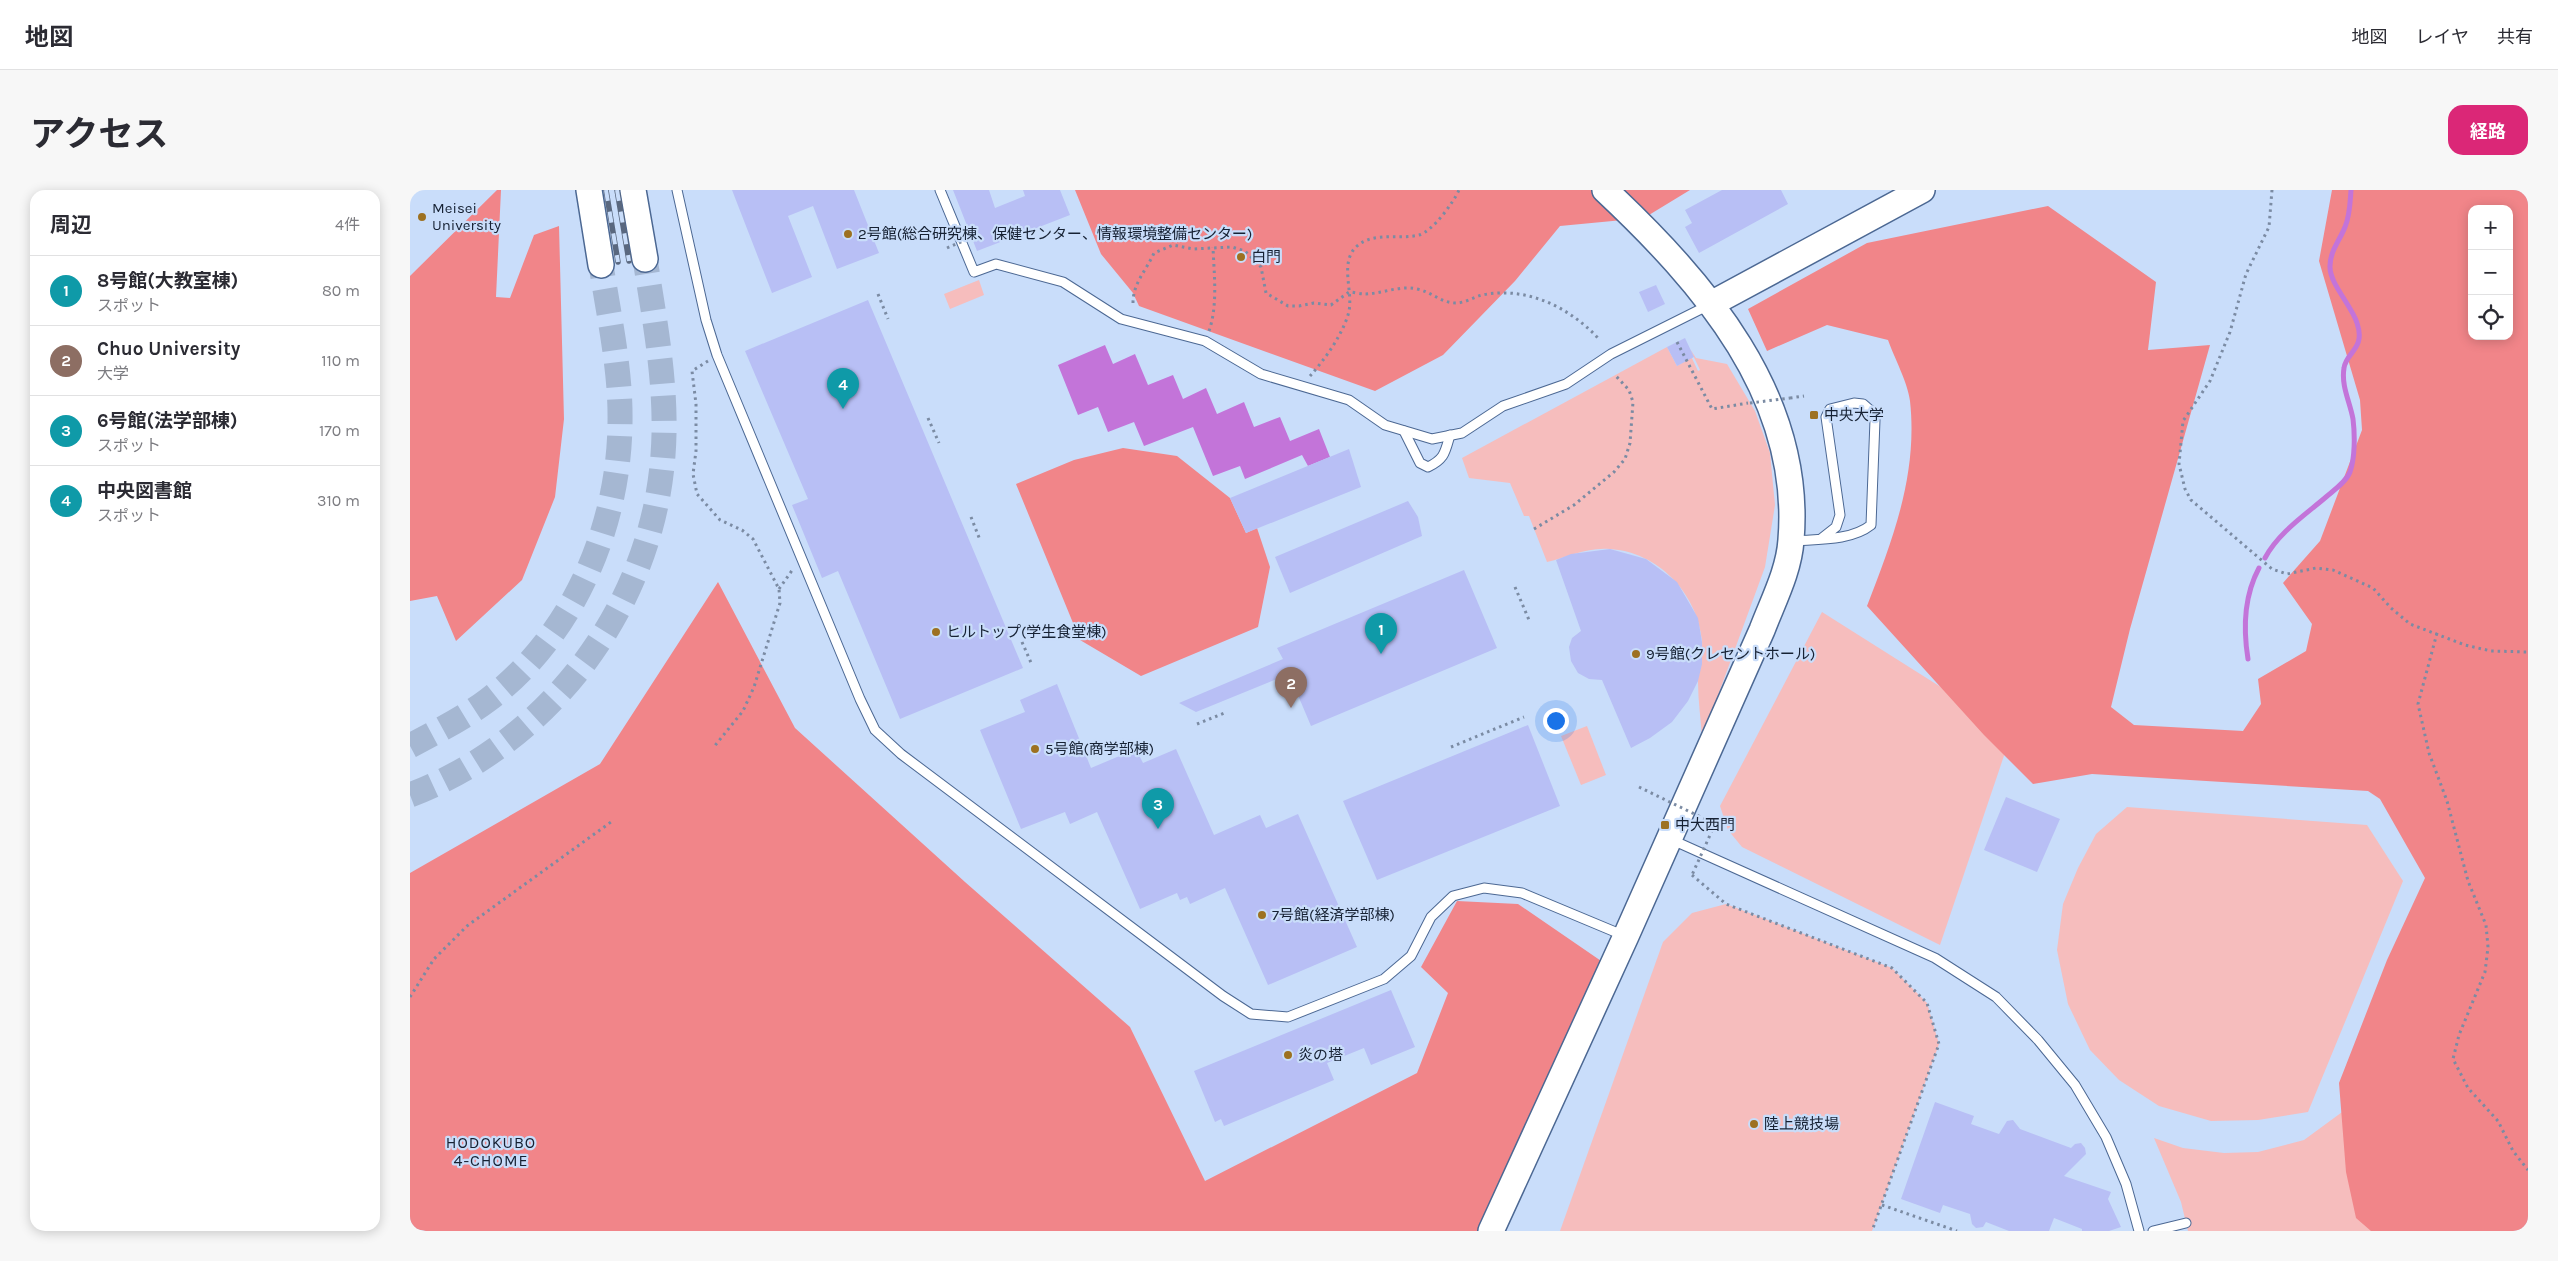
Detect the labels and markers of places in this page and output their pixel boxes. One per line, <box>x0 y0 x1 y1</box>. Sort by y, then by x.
place label: Meisei University <box>432 199 501 234</box>
marker: Meisei University <box>416 211 428 223</box>
place label: 2号館(総合研究棟、保健センター、情報環境整備センター) <box>858 225 1252 243</box>
marker: 2号館(総合研究棟、保健センター、情報環境整備センター) <box>842 228 854 240</box>
place label: 白門 <box>1251 248 1281 266</box>
marker: 白門 <box>1235 251 1247 263</box>
pin: 4 <box>827 368 859 409</box>
place label: 中央大学 <box>1824 406 1884 424</box>
marker: 中央大学 <box>1808 409 1820 421</box>
pin: 1 <box>1365 613 1397 654</box>
place label: ヒルトップ(学生食堂棟) <box>946 623 1107 641</box>
marker: ヒルトップ(学生食堂棟) <box>930 626 942 638</box>
place label: 9号館(クレセントホール) <box>1646 645 1815 663</box>
marker: 9号館(クレセントホール) <box>1630 648 1642 660</box>
pin: 2 <box>1275 667 1307 708</box>
place label: 5号館(商学部棟) <box>1045 740 1154 758</box>
marker: 5号館(商学部棟) <box>1029 743 1041 755</box>
pin: 3 <box>1142 788 1174 829</box>
place label: 中大西門 <box>1675 816 1735 834</box>
marker: 中大西門 <box>1659 819 1671 831</box>
place label: 7号館(経済学部棟) <box>1272 906 1395 924</box>
marker: 7号館(経済学部棟) <box>1256 909 1268 921</box>
place label: 炎の塔 <box>1298 1046 1343 1064</box>
marker: 炎の塔 <box>1282 1049 1294 1061</box>
place label: 陸上競技場 <box>1764 1115 1839 1133</box>
marker: 陸上競技場 <box>1748 1118 1760 1130</box>

